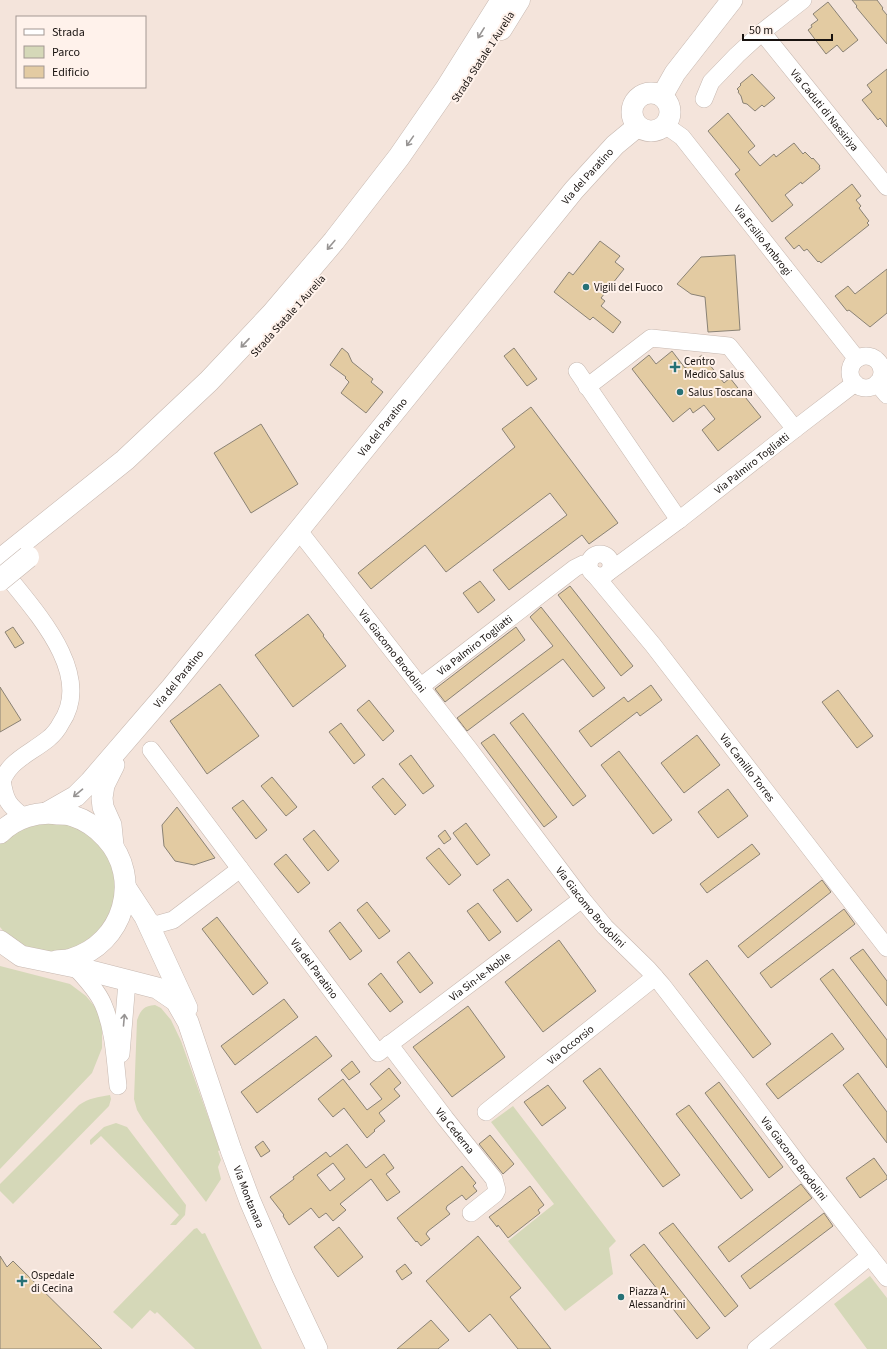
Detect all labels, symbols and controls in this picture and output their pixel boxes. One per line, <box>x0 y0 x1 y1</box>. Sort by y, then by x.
street label: Strada Statale 1 Aurelia <box>448 8 518 106</box>
legend <box>16 16 146 88</box>
scale bar <box>743 16 832 42</box>
text: 50 m <box>749 22 773 39</box>
text: Strada <box>52 24 85 41</box>
one-way arrow <box>477 27 485 39</box>
text: Parco <box>52 44 80 61</box>
text: Edificio <box>52 64 89 81</box>
street label: Via Caduti di Nassiriya <box>787 66 862 154</box>
one-way arrow <box>406 136 414 147</box>
street label: Via del Paratino <box>558 144 617 208</box>
street label: Via Ersilio Ambrogi <box>731 202 796 278</box>
one-way arrow <box>326 239 335 250</box>
street label: Strada Statale 1 Aurelia <box>247 272 329 360</box>
place label: Vigili del Fuoco <box>594 280 663 295</box>
marker: Vigili del Fuoco <box>581 282 591 292</box>
one-way arrow <box>241 337 250 348</box>
place label: Centro Medico Salus <box>684 354 744 382</box>
marker: Centro Medico Salus <box>669 361 681 373</box>
place label: Salus Toscana <box>688 385 753 400</box>
marker: Salus Toscana <box>675 387 685 397</box>
street label: Via del Paratino <box>354 394 411 459</box>
street label: Via Palmiro Togliatti <box>711 429 792 497</box>
street label: Via Giacomo Brodolini <box>355 606 430 696</box>
street label: Via Palmiro Togliatti <box>434 611 516 679</box>
street label: Via del Paratino <box>150 646 207 711</box>
street label: Via Camillo Torres <box>716 730 779 805</box>
one-way arrow <box>73 788 83 797</box>
street label: Via Giacomo Brodolini <box>552 863 629 951</box>
street label: Via del Paratino <box>287 935 342 1002</box>
street label: Via Sin-le-Noble <box>446 948 514 1004</box>
one-way arrow <box>121 1013 128 1026</box>
street label: Via Occorsio <box>544 1021 597 1068</box>
street label: Via Cederna <box>432 1105 478 1157</box>
street label: Via Giacomo Brodolini <box>758 1113 831 1204</box>
street label: Via Montanara <box>230 1164 268 1230</box>
place label: Ospedale di Cecina <box>31 1268 75 1296</box>
marker: Ospedale di Cecina <box>16 1275 28 1287</box>
place label: Piazza A. Alessandrini <box>629 1284 685 1312</box>
marker: Piazza A. Alessandrini <box>616 1292 626 1302</box>

